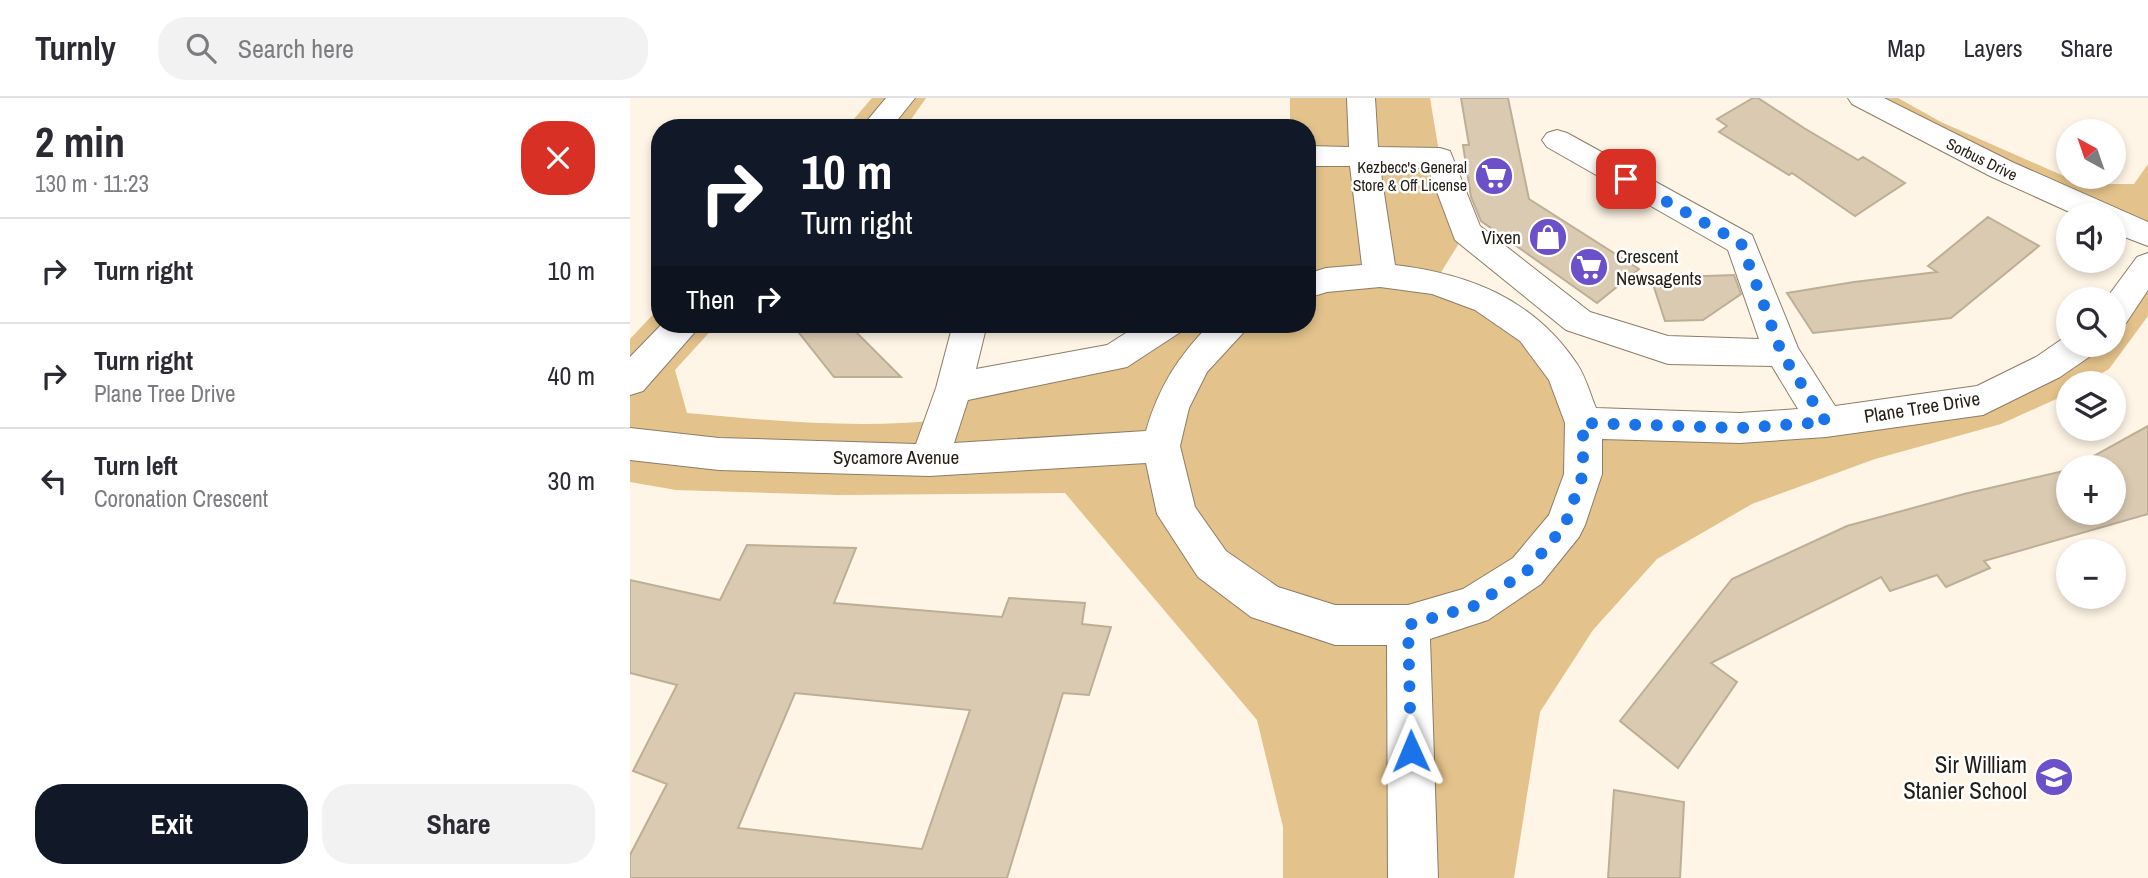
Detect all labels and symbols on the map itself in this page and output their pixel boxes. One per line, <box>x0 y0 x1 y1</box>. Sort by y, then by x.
north arrow <box>2056 119 2126 189</box>
street label: Sorbus Drive <box>1943 132 2021 186</box>
pin <box>1596 149 1656 209</box>
supermarket icon: Kezbecc's General Store & Off License <box>1473 155 1515 197</box>
place label: Kezbecc's General Store & Off License <box>1353 156 1467 196</box>
shop icon: Vixen <box>1527 216 1569 258</box>
place label: Vixen <box>1481 224 1521 250</box>
place label: Crescent Newsagents <box>1616 243 1702 291</box>
supermarket icon: Crescent Newsagents <box>1568 246 1610 288</box>
street label: Plane Tree Drive <box>1862 385 1982 429</box>
street label: Sycamore Avenue <box>833 444 959 470</box>
position arrow <box>1374 714 1448 788</box>
place label: Sir William Stanier School <box>1903 749 2027 806</box>
school or university icon: Sir William Stanier School <box>2033 756 2075 798</box>

